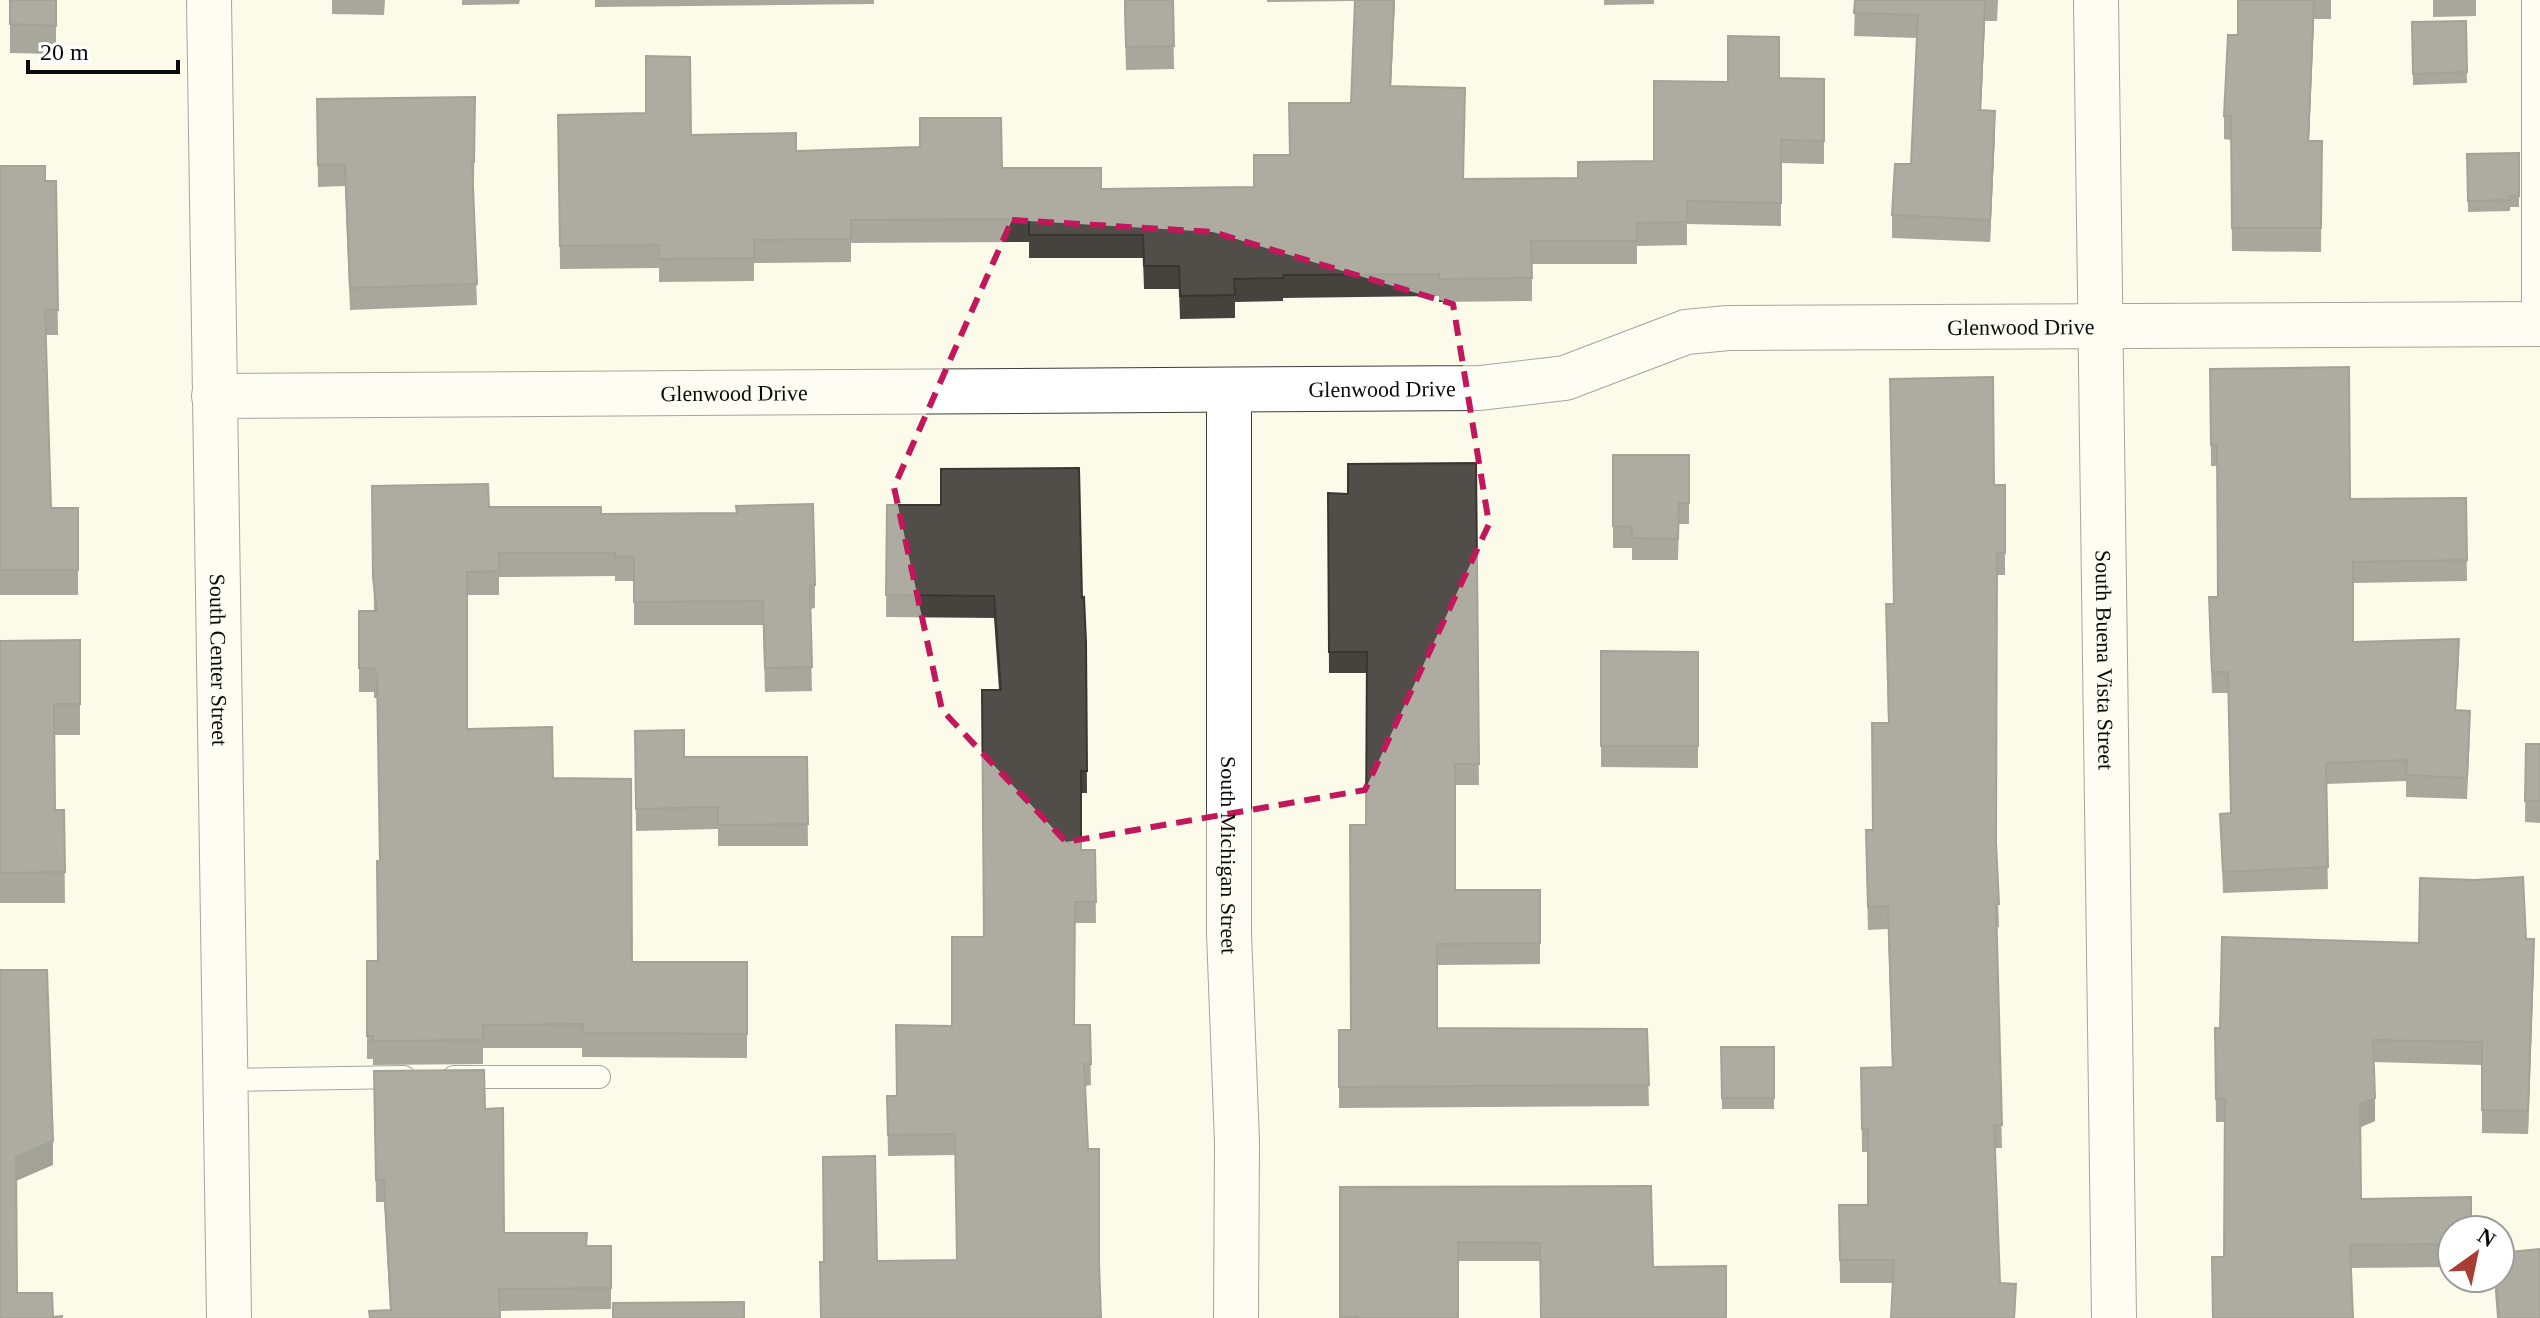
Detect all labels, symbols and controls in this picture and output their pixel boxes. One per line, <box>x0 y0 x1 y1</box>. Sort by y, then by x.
scale bar <box>28 24 178 74</box>
text: 20 m <box>40 39 89 65</box>
street label: Glenwood Drive <box>1947 314 2094 340</box>
street label: Glenwood Drive <box>1308 376 1456 402</box>
street label: Glenwood Drive <box>660 380 808 406</box>
street label: South Buena Vista Street <box>2091 550 2119 770</box>
street label: South Center Street <box>205 574 232 746</box>
street label: South Michigan Street <box>1216 756 1242 955</box>
north arrow <box>2436 1214 2516 1294</box>
text: N <box>2473 1223 2500 1253</box>

